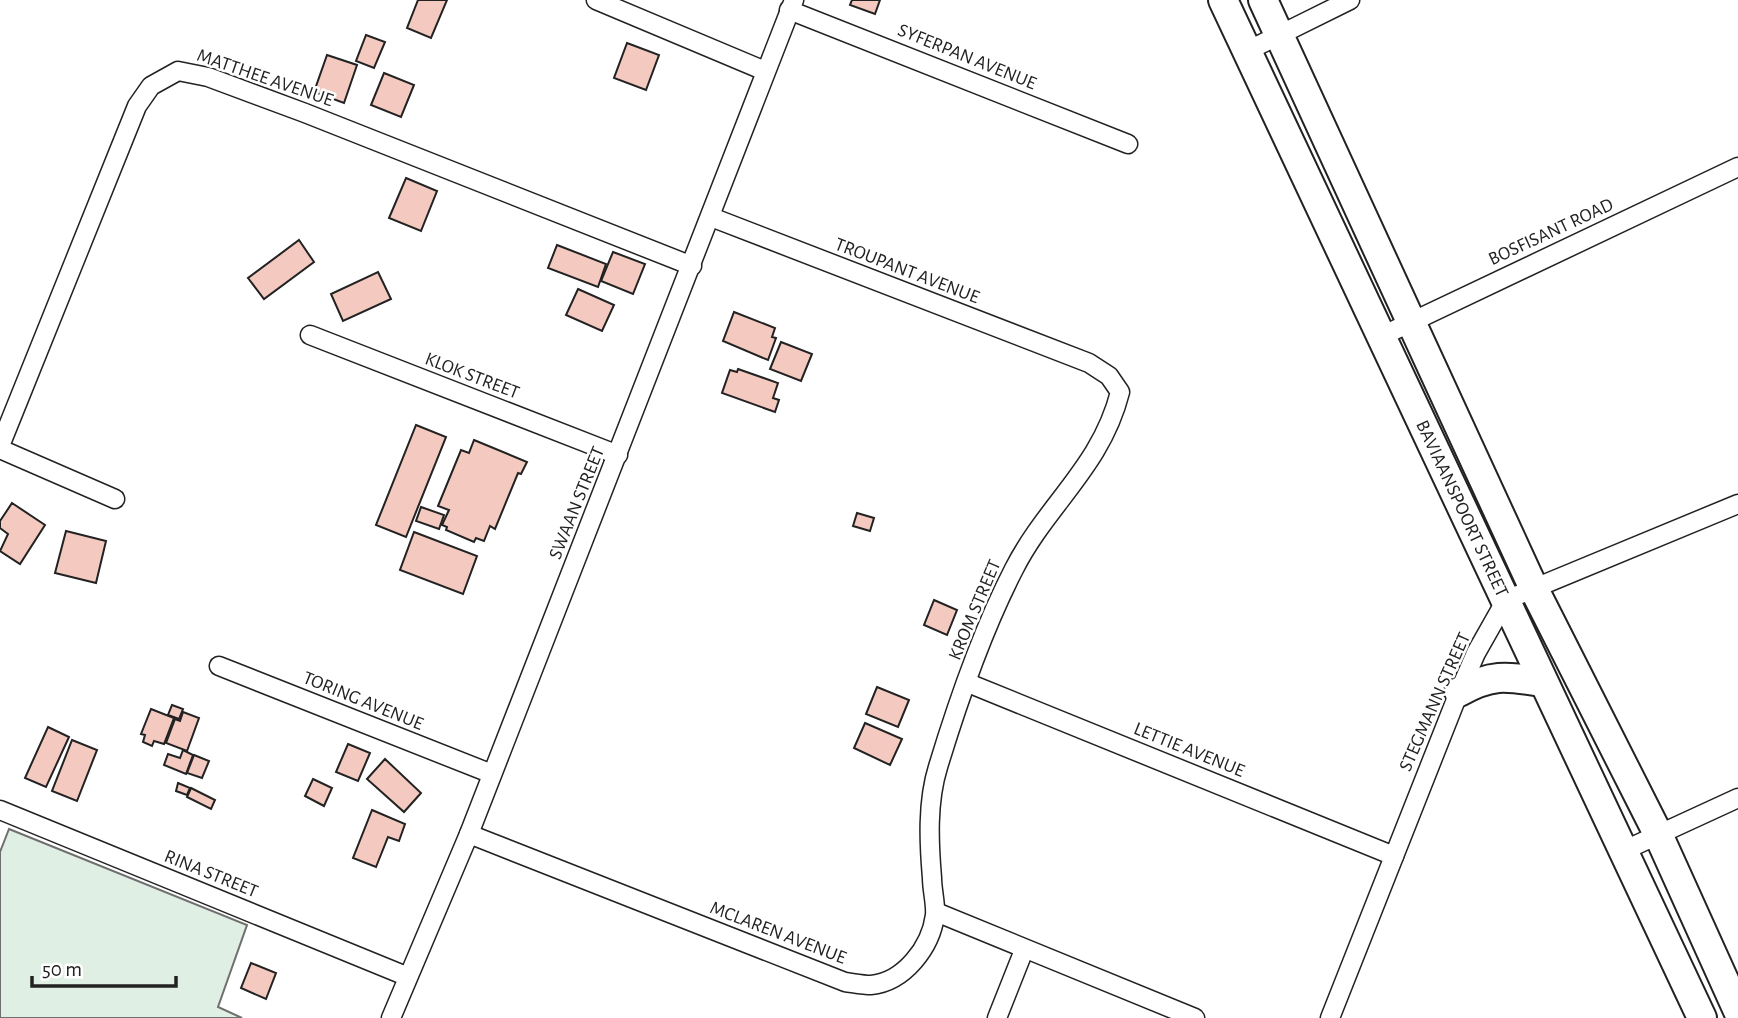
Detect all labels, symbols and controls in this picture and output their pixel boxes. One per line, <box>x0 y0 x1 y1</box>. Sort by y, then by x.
street label: SYFERPAN AVENUE <box>895 21 1039 93</box>
street label: MATTHEE AVENUE <box>195 46 335 110</box>
street label: BOSFISANT ROAD <box>1486 195 1616 269</box>
street label: TROUPANT AVENUE <box>832 235 982 307</box>
street label: KLOK STREET <box>422 349 522 403</box>
street label: BAVIAANSPOORT STREET <box>1413 417 1512 600</box>
street label: SWAAN STREET <box>546 444 608 562</box>
street label: KROM STREET <box>945 557 1005 663</box>
street label: STEGMANN STREET <box>1396 630 1474 774</box>
street label: TORING AVENUE <box>300 668 426 734</box>
street label: LETTIE AVENUE <box>1131 719 1247 781</box>
street label: RINA STREET <box>162 847 260 901</box>
street label: MCLAREN AVENUE <box>707 898 849 968</box>
scale bar <box>32 944 175 988</box>
text: 50 m <box>42 959 82 980</box>

